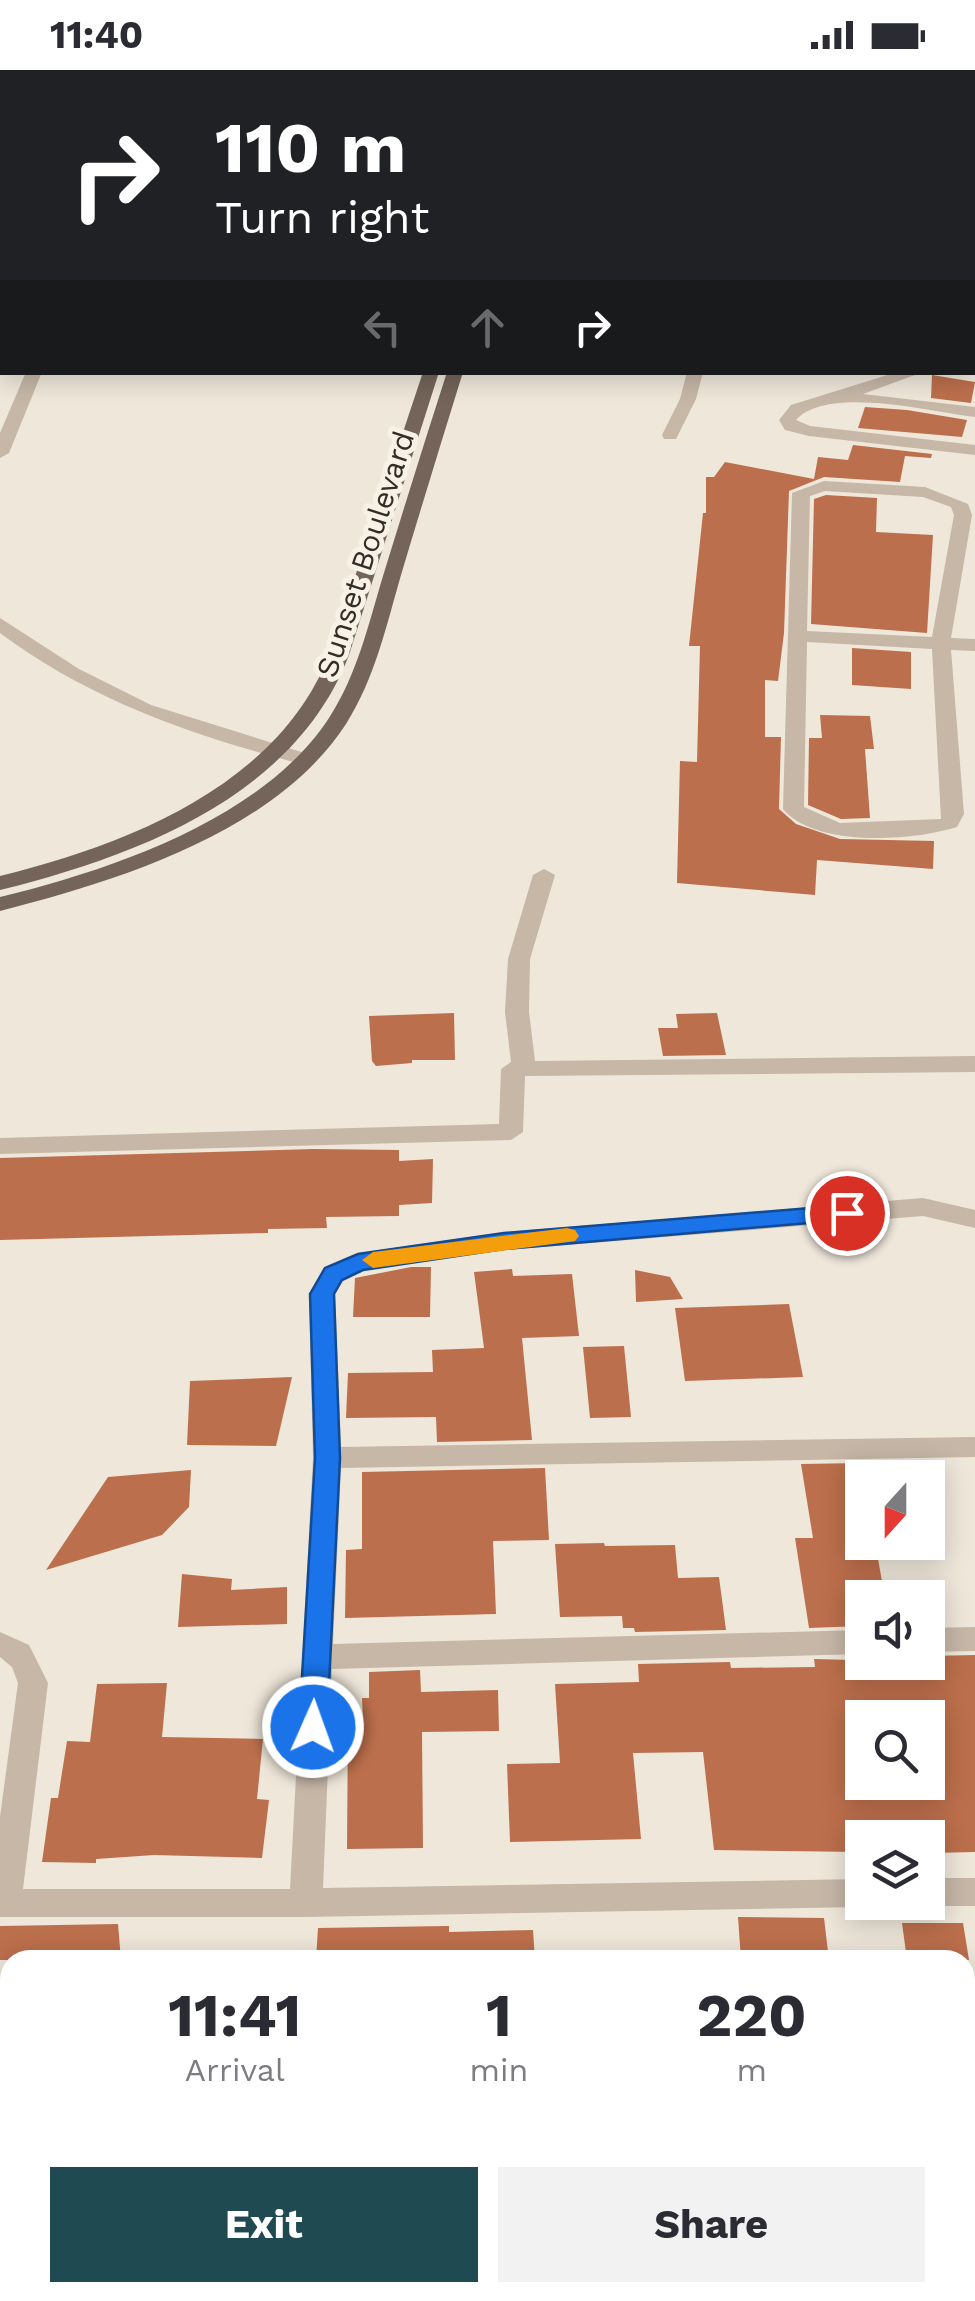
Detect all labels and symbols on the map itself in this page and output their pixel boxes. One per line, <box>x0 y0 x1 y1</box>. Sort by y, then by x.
street label: Sunset Boulevard <box>309 427 421 681</box>
pin <box>805 1171 890 1256</box>
north arrow <box>845 1460 945 1560</box>
position arrow <box>261 1675 365 1779</box>

